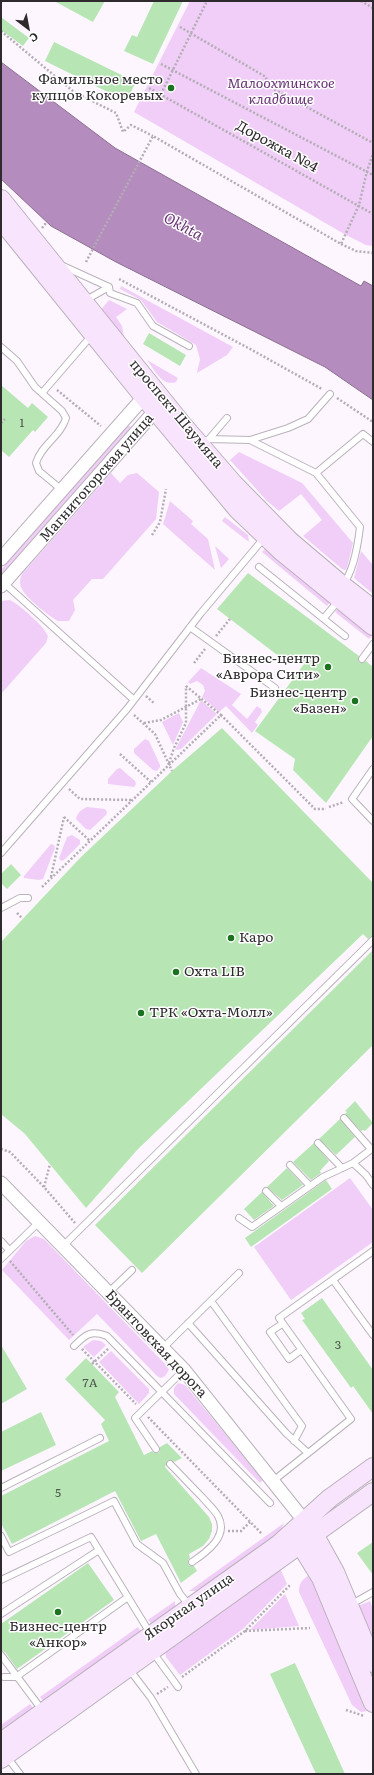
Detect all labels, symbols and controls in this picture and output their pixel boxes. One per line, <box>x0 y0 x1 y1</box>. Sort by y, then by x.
north arrow <box>8 8 48 48</box>
text: С <box>27 29 42 47</box>
place label: Фамильное место купцов Кокоревых <box>32 72 163 104</box>
park label: Малоохтинское кладбище <box>227 76 335 108</box>
marker: Фамильное место купцов Кокоревых <box>166 83 176 93</box>
street label: Дорожка №4 <box>233 118 321 176</box>
water label: Okhta <box>160 209 206 245</box>
street label: проспект Шаумяна <box>126 356 226 472</box>
street label: Магнитогорская улица <box>37 410 157 546</box>
house number: 1 <box>20 416 24 430</box>
place label: Бизнес-центр «Аврора Сити» <box>216 651 320 684</box>
marker: Бизнес-центр «Аврора Сити» <box>323 662 333 672</box>
place label: Бизнес-центр «Базен» <box>249 685 347 718</box>
marker: Бизнес-центр «Базен» <box>350 696 360 706</box>
place label: Каро <box>239 930 273 946</box>
marker: Каро <box>226 933 236 943</box>
place label: Охта LIB <box>184 964 245 980</box>
marker: Охта LIB <box>171 967 181 977</box>
place label: ТРК «Охта-Молл» <box>149 1005 273 1021</box>
marker: ТРК «Охта-Молл» <box>136 1008 146 1018</box>
street label: Брантовская дорога <box>102 1287 210 1401</box>
house number: 3 <box>335 1338 341 1352</box>
house number: 7А <box>83 1376 97 1390</box>
house number: 5 <box>55 1486 61 1500</box>
street label: Якорная улица <box>141 1570 237 1644</box>
marker: Бизнес-центр «Анкор» <box>53 1607 63 1617</box>
place label: Бизнес-центр «Анкор» <box>9 1619 107 1652</box>

